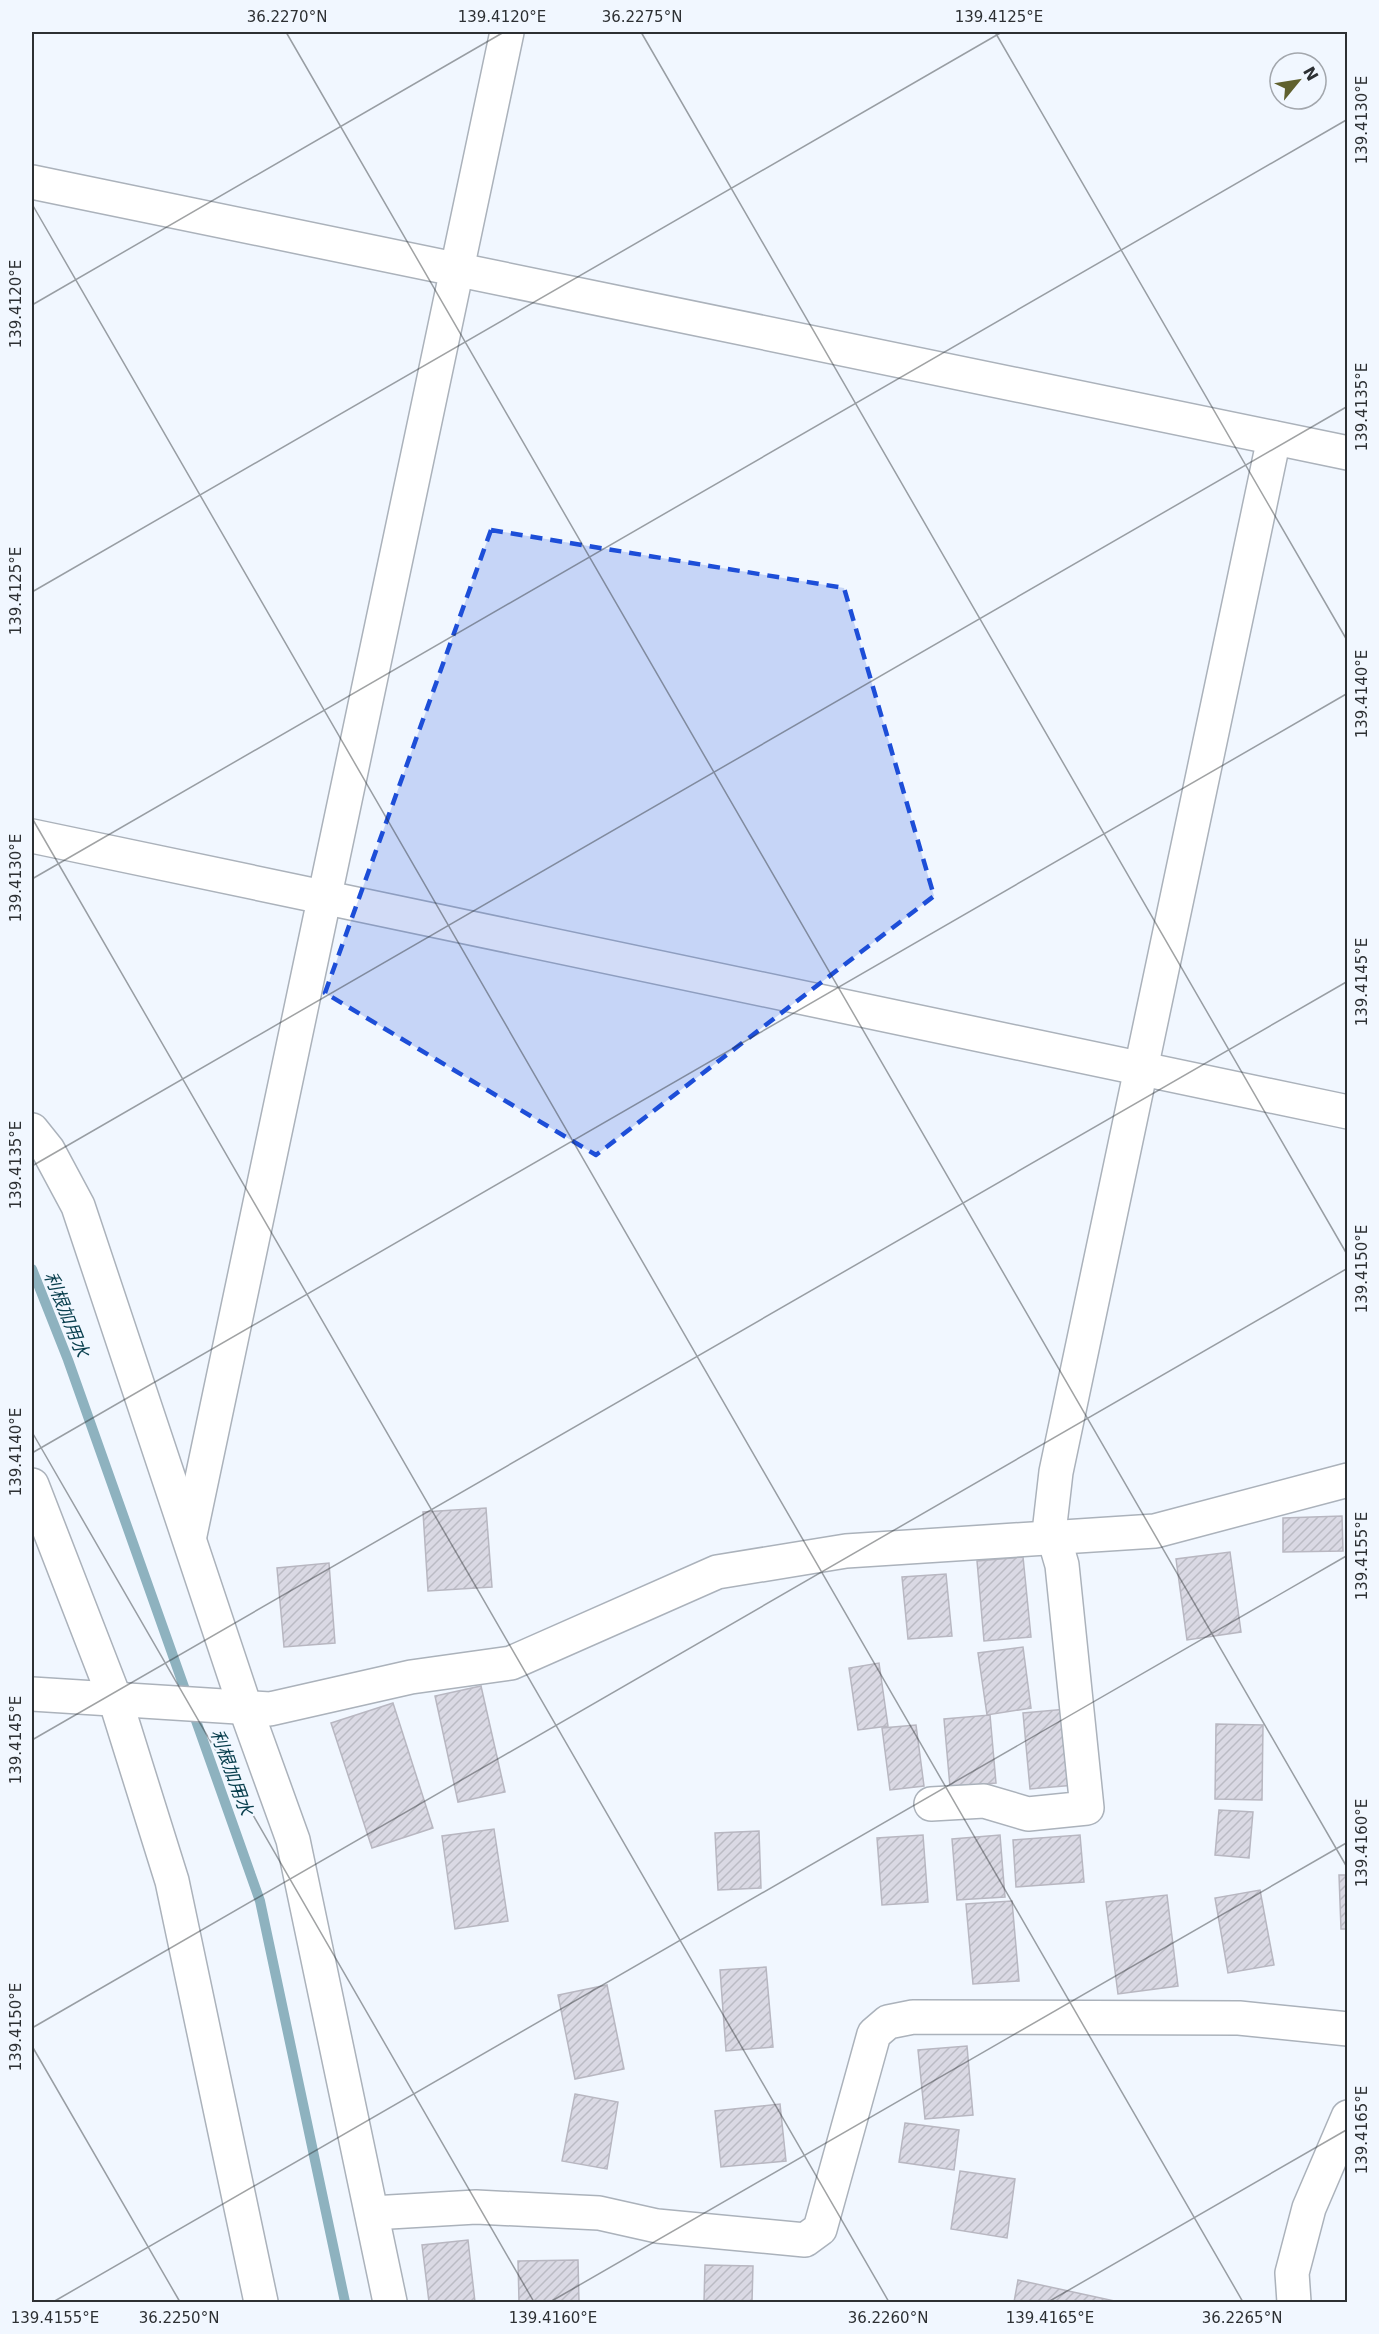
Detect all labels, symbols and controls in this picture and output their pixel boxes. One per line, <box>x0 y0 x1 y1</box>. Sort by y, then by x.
text: 36.2270°N <box>247 8 327 26</box>
text: 139.4120°E <box>458 8 546 26</box>
text: 36.2275°N <box>602 8 682 26</box>
text: 139.4125°E <box>955 8 1043 26</box>
north arrow <box>1268 51 1328 111</box>
text: N <box>1299 63 1322 84</box>
text: 139.4130°E <box>1353 76 1371 164</box>
text: 139.4120°E <box>7 260 25 348</box>
text: 139.4135°E <box>1353 363 1371 451</box>
text: 139.4125°E <box>7 547 25 635</box>
text: 139.4140°E <box>1353 650 1371 738</box>
text: 139.4130°E <box>7 834 25 922</box>
text: 139.4145°E <box>1353 938 1371 1026</box>
text: 139.4135°E <box>7 1121 25 1209</box>
text: 139.4150°E <box>1353 1225 1371 1313</box>
water label: 利根加用水 <box>40 1268 94 1362</box>
text: 139.4140°E <box>7 1408 25 1496</box>
text: 139.4155°E <box>1353 1512 1371 1600</box>
text: 139.4145°E <box>7 1696 25 1784</box>
water label: 利根加用水 <box>207 1726 258 1820</box>
text: 139.4160°E <box>1353 1799 1371 1887</box>
text: 139.4150°E <box>7 1983 25 2071</box>
text: 139.4165°E <box>1353 2086 1371 2174</box>
text: 139.4155°E <box>11 2309 99 2327</box>
text: 36.2250°N <box>139 2309 219 2327</box>
text: 139.4160°E <box>509 2309 597 2327</box>
text: 36.2260°N <box>848 2309 928 2327</box>
text: 139.4165°E <box>1006 2309 1094 2327</box>
text: 36.2265°N <box>1202 2309 1282 2327</box>

